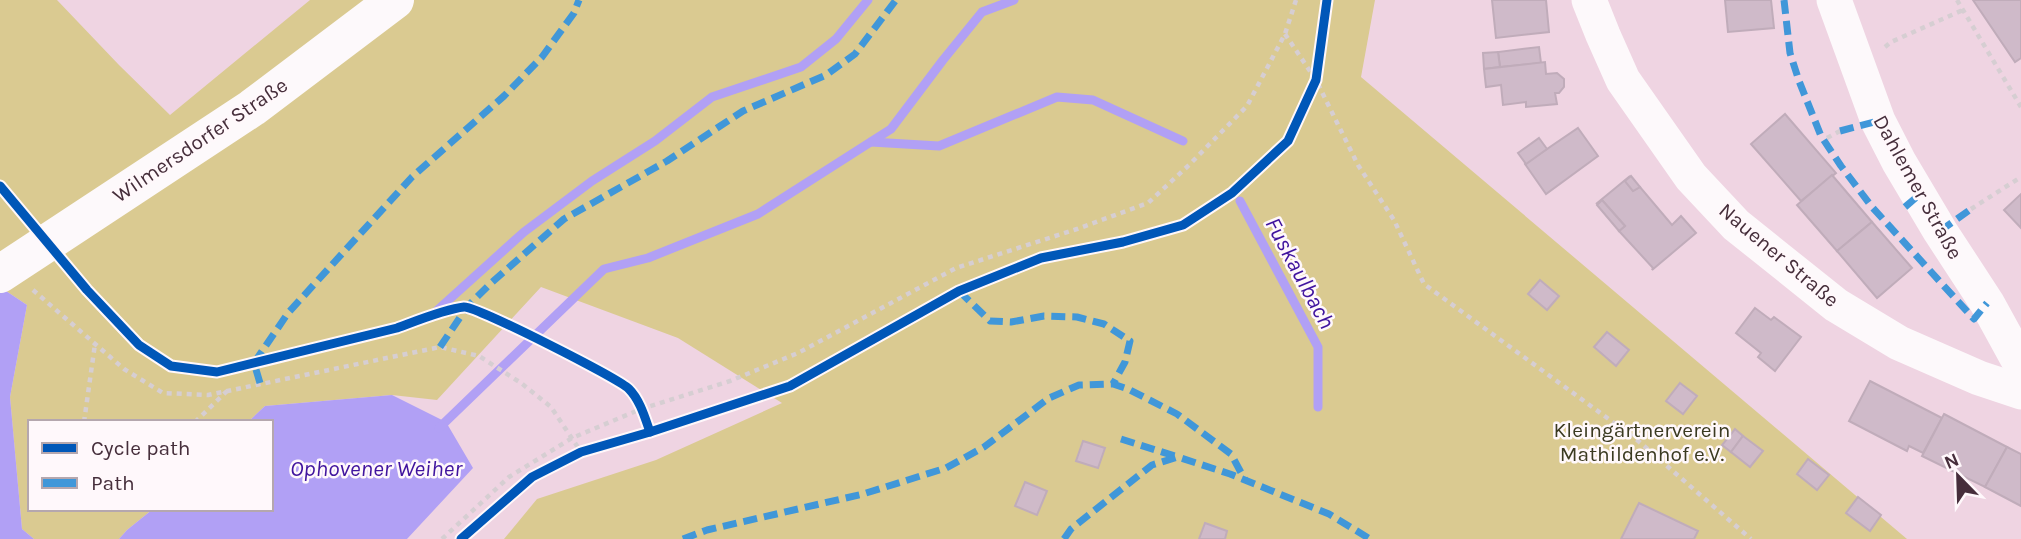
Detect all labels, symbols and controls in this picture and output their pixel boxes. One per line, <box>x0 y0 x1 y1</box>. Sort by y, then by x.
street label: Wilmersdorfer Straße <box>108 73 292 207</box>
street label: Dahlemer Straße <box>1868 111 1968 263</box>
street label: Nauener Straße <box>1714 198 1844 312</box>
water label: Fuskaulbach <box>1259 213 1341 333</box>
park label: Kleingärtnerverein Mathildenhof e.V. <box>1554 418 1730 466</box>
legend <box>28 420 273 511</box>
text: Cycle path <box>91 436 191 460</box>
north arrow <box>1923 441 1993 511</box>
text: N <box>1941 448 1962 474</box>
water label: Ophovener Weiher <box>290 455 463 482</box>
text: Path <box>91 471 135 495</box>

